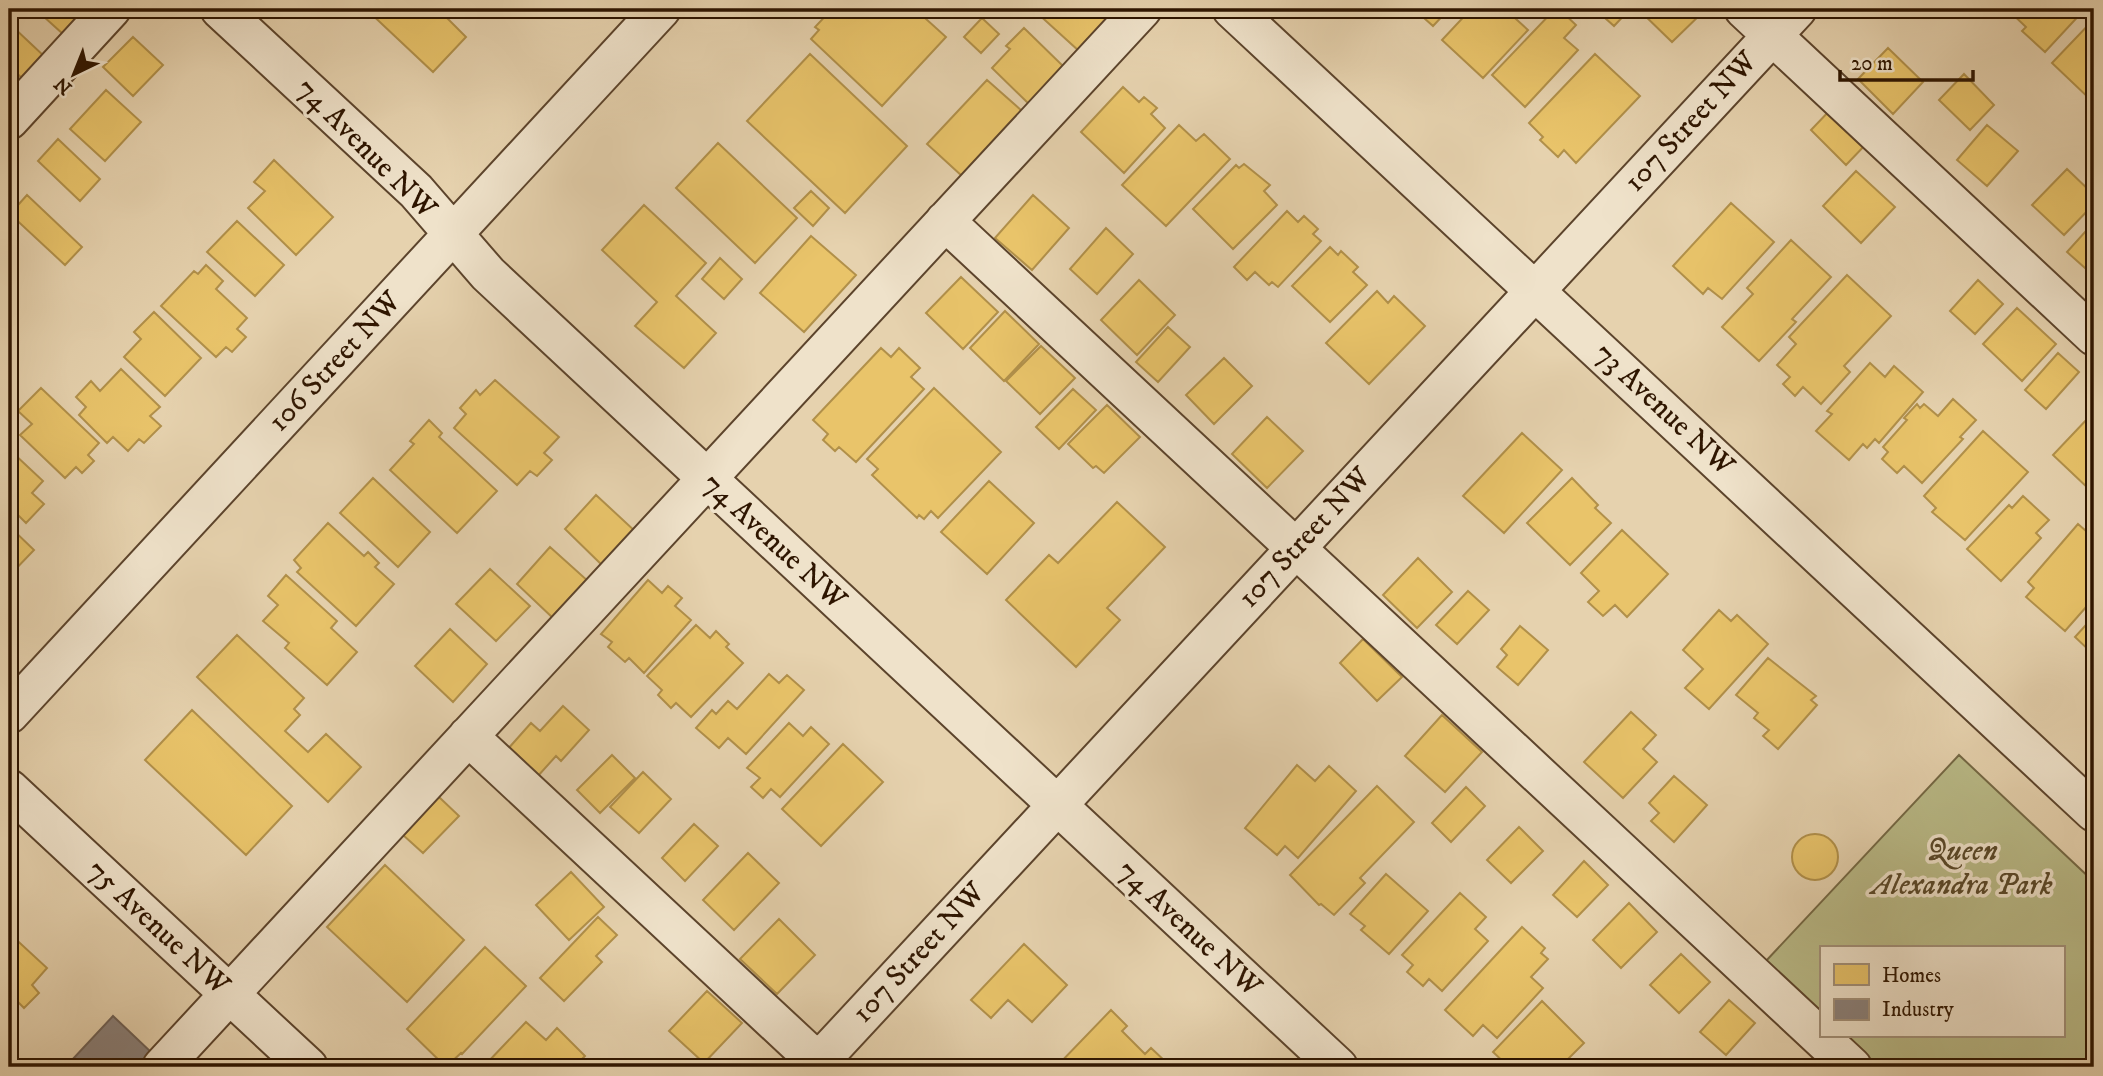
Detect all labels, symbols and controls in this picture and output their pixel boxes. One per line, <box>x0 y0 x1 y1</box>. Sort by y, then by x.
north arrow <box>38 38 108 108</box>
scale bar <box>1840 38 1974 82</box>
street label: 107 Street NW <box>1617 44 1766 200</box>
text: 20 m <box>1851 51 1893 77</box>
text: N <box>50 71 77 99</box>
street label: 74 Avenue NW <box>288 71 445 228</box>
street label: 106 Street NW <box>261 284 410 440</box>
street label: 73 Avenue NW <box>1586 336 1742 485</box>
street label: 107 Street NW <box>1231 460 1380 616</box>
street label: 74 Avenue NW <box>694 466 854 619</box>
park label: Queen Alexandra Park <box>1868 833 2053 904</box>
street label: 75 Avenue NW <box>79 852 238 1004</box>
street label: 74 Avenue NW <box>1109 853 1269 1006</box>
street label: 107 Street NW <box>845 875 994 1031</box>
legend <box>1820 946 2064 1038</box>
text: Homes <box>1882 963 1941 989</box>
text: Industry <box>1882 997 1955 1023</box>

